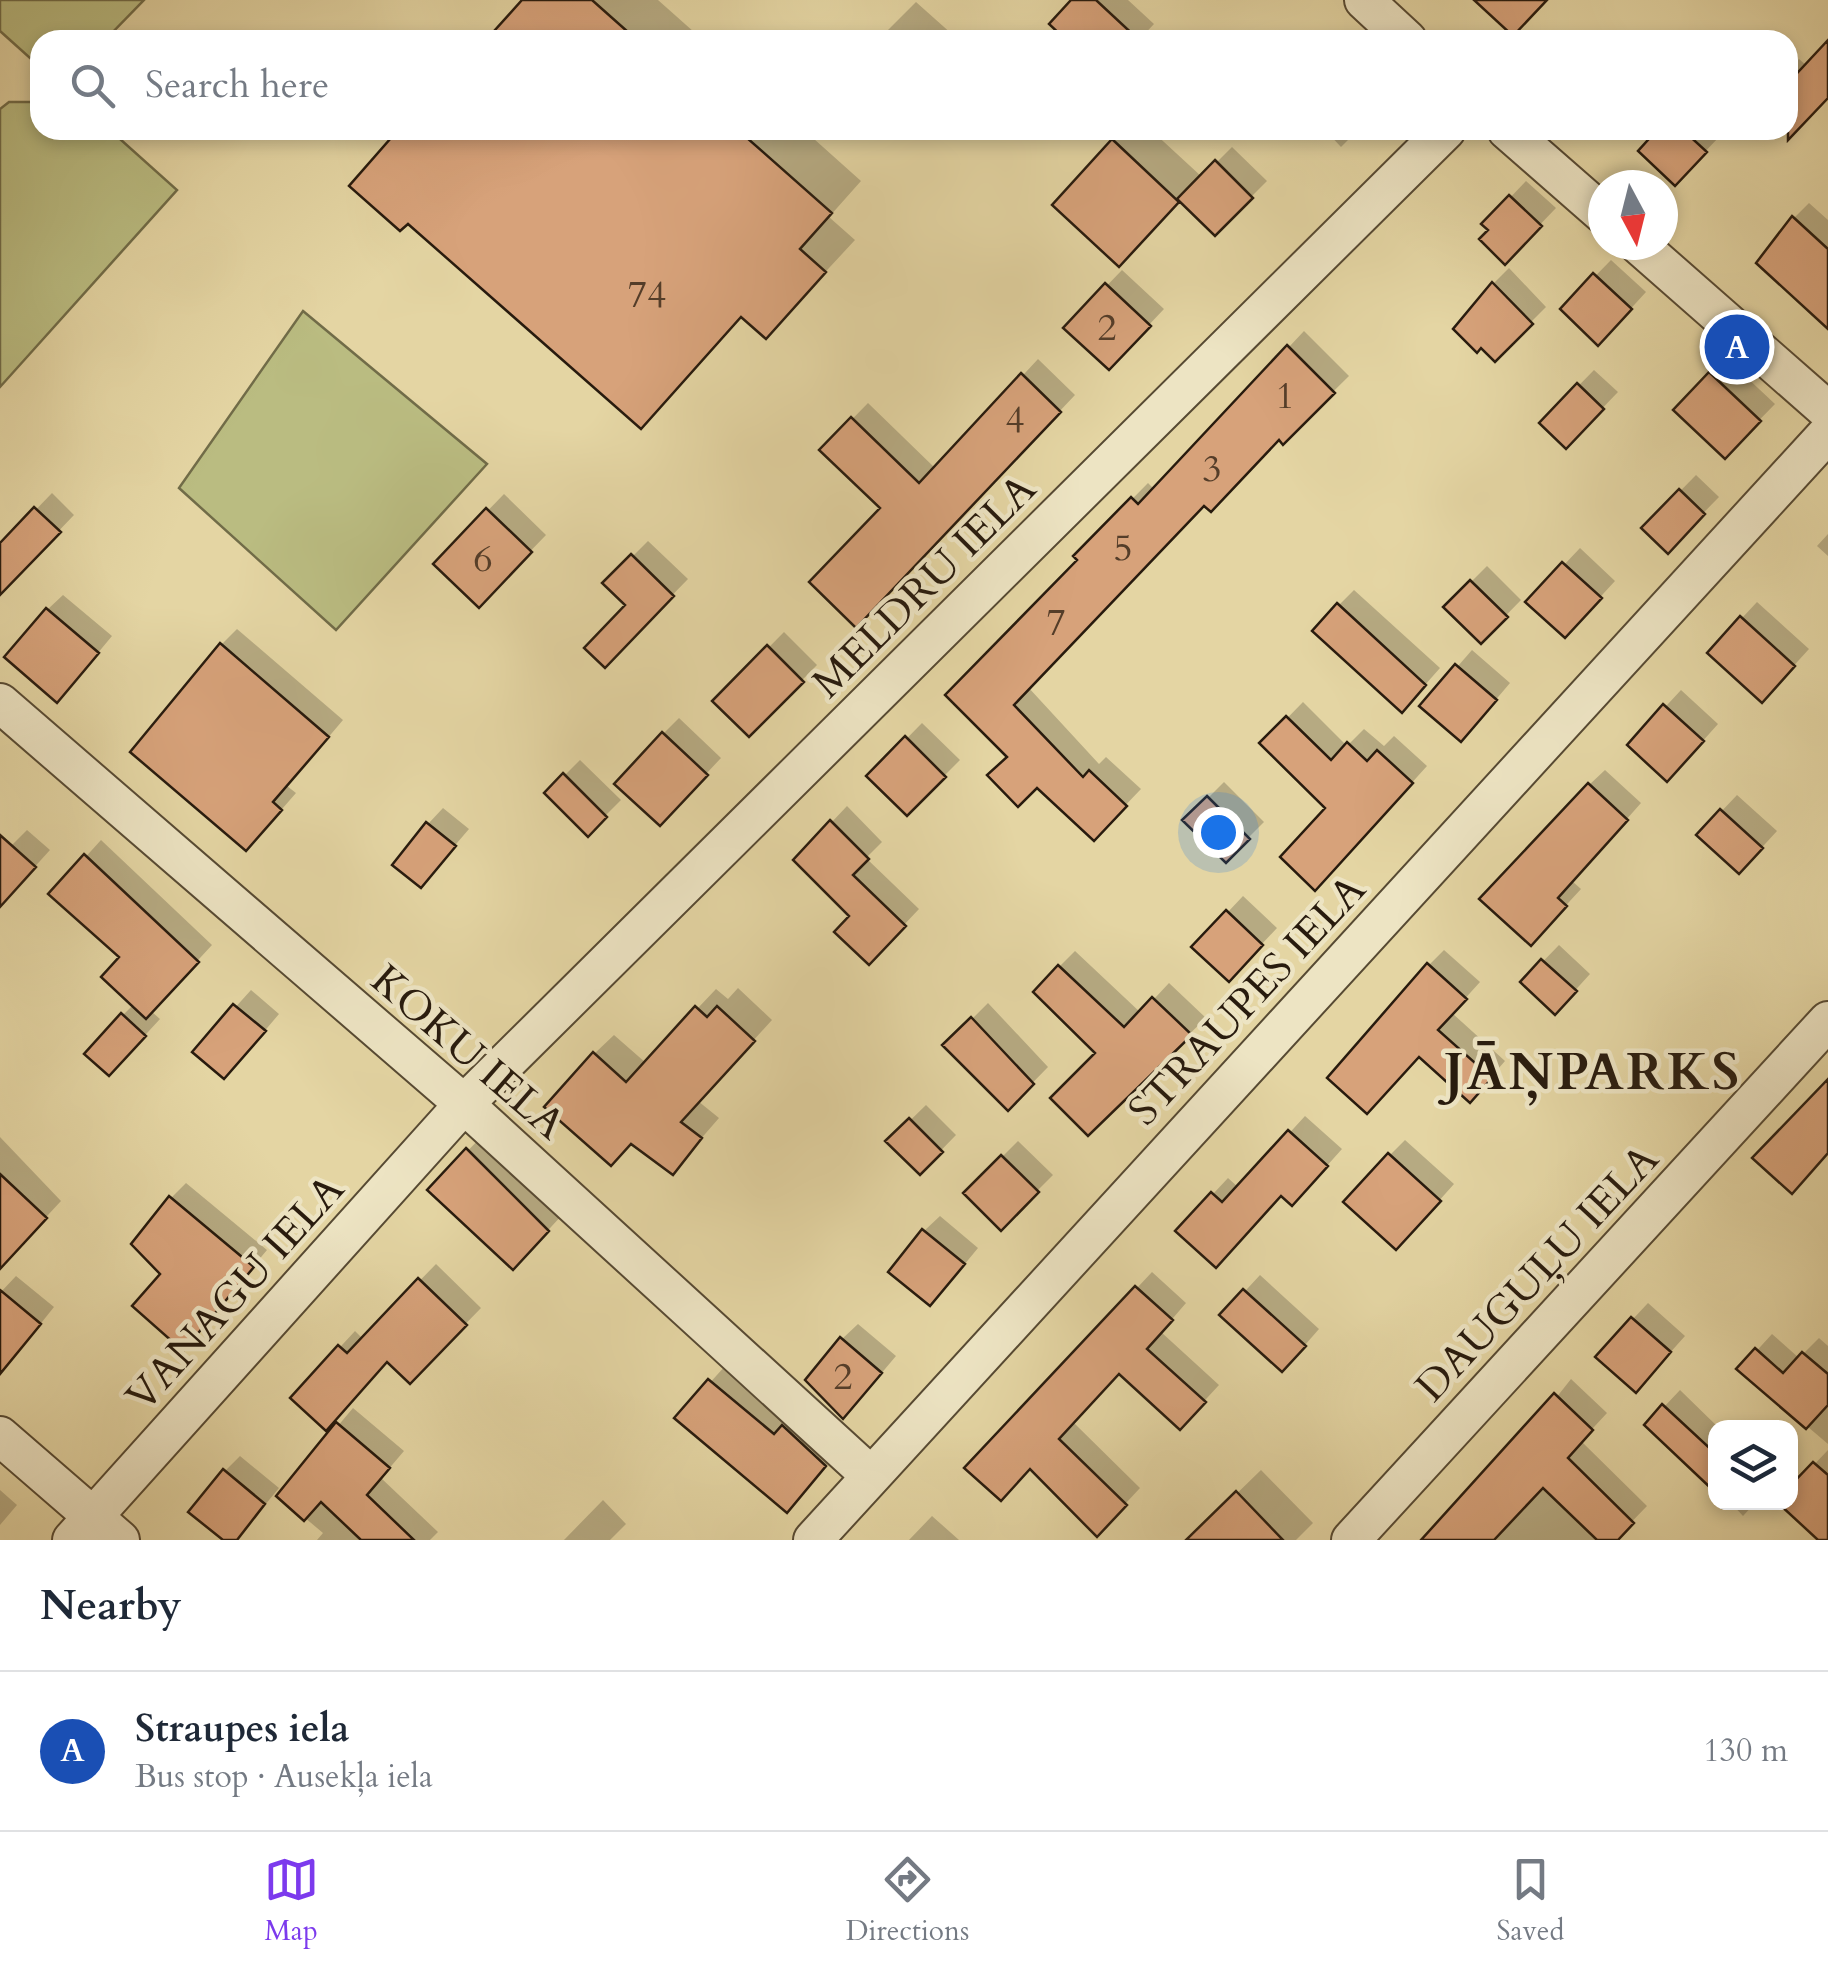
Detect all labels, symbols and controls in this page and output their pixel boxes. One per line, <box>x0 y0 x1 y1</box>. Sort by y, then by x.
search box <box>30 30 1798 140</box>
icon: search <box>65 58 120 113</box>
text: Search here <box>145 59 329 111</box>
north arrow <box>1588 170 1678 260</box>
house number: 74 <box>628 269 666 321</box>
house number: 2 <box>1097 302 1117 354</box>
pin: A <box>1704 310 1770 384</box>
house number: 1 <box>1275 370 1295 422</box>
house number: 4 <box>1005 394 1025 446</box>
house number: 3 <box>1202 443 1222 495</box>
street label: MELDRU IELA <box>800 461 1049 711</box>
house number: 5 <box>1113 522 1133 574</box>
house number: 6 <box>473 533 493 585</box>
house number: 7 <box>1046 597 1066 649</box>
your location <box>1193 807 1244 858</box>
street label: STRAUPES IELA <box>1116 862 1378 1138</box>
street label: KOKU IELA <box>359 952 577 1152</box>
district label: JĀŅPARKS <box>1437 1038 1742 1108</box>
street label: DAUGUĻU IELA <box>1403 1132 1671 1414</box>
street label: VANAGU IELA <box>113 1162 357 1424</box>
house number: 2 <box>833 1351 853 1403</box>
map controls <box>1708 1420 1798 1510</box>
button: layers <box>1708 1420 1798 1510</box>
text: Nearby <box>40 1577 182 1634</box>
text: Straupes iela <box>135 1703 349 1755</box>
text: A <box>60 1729 85 1773</box>
text: 130 m <box>1703 1729 1788 1773</box>
text: Bus stop · Ausekļa iela <box>135 1755 433 1799</box>
tab: Map <box>264 1852 319 1950</box>
tab: Directions <box>846 1852 969 1950</box>
tab: Saved <box>1496 1852 1564 1950</box>

